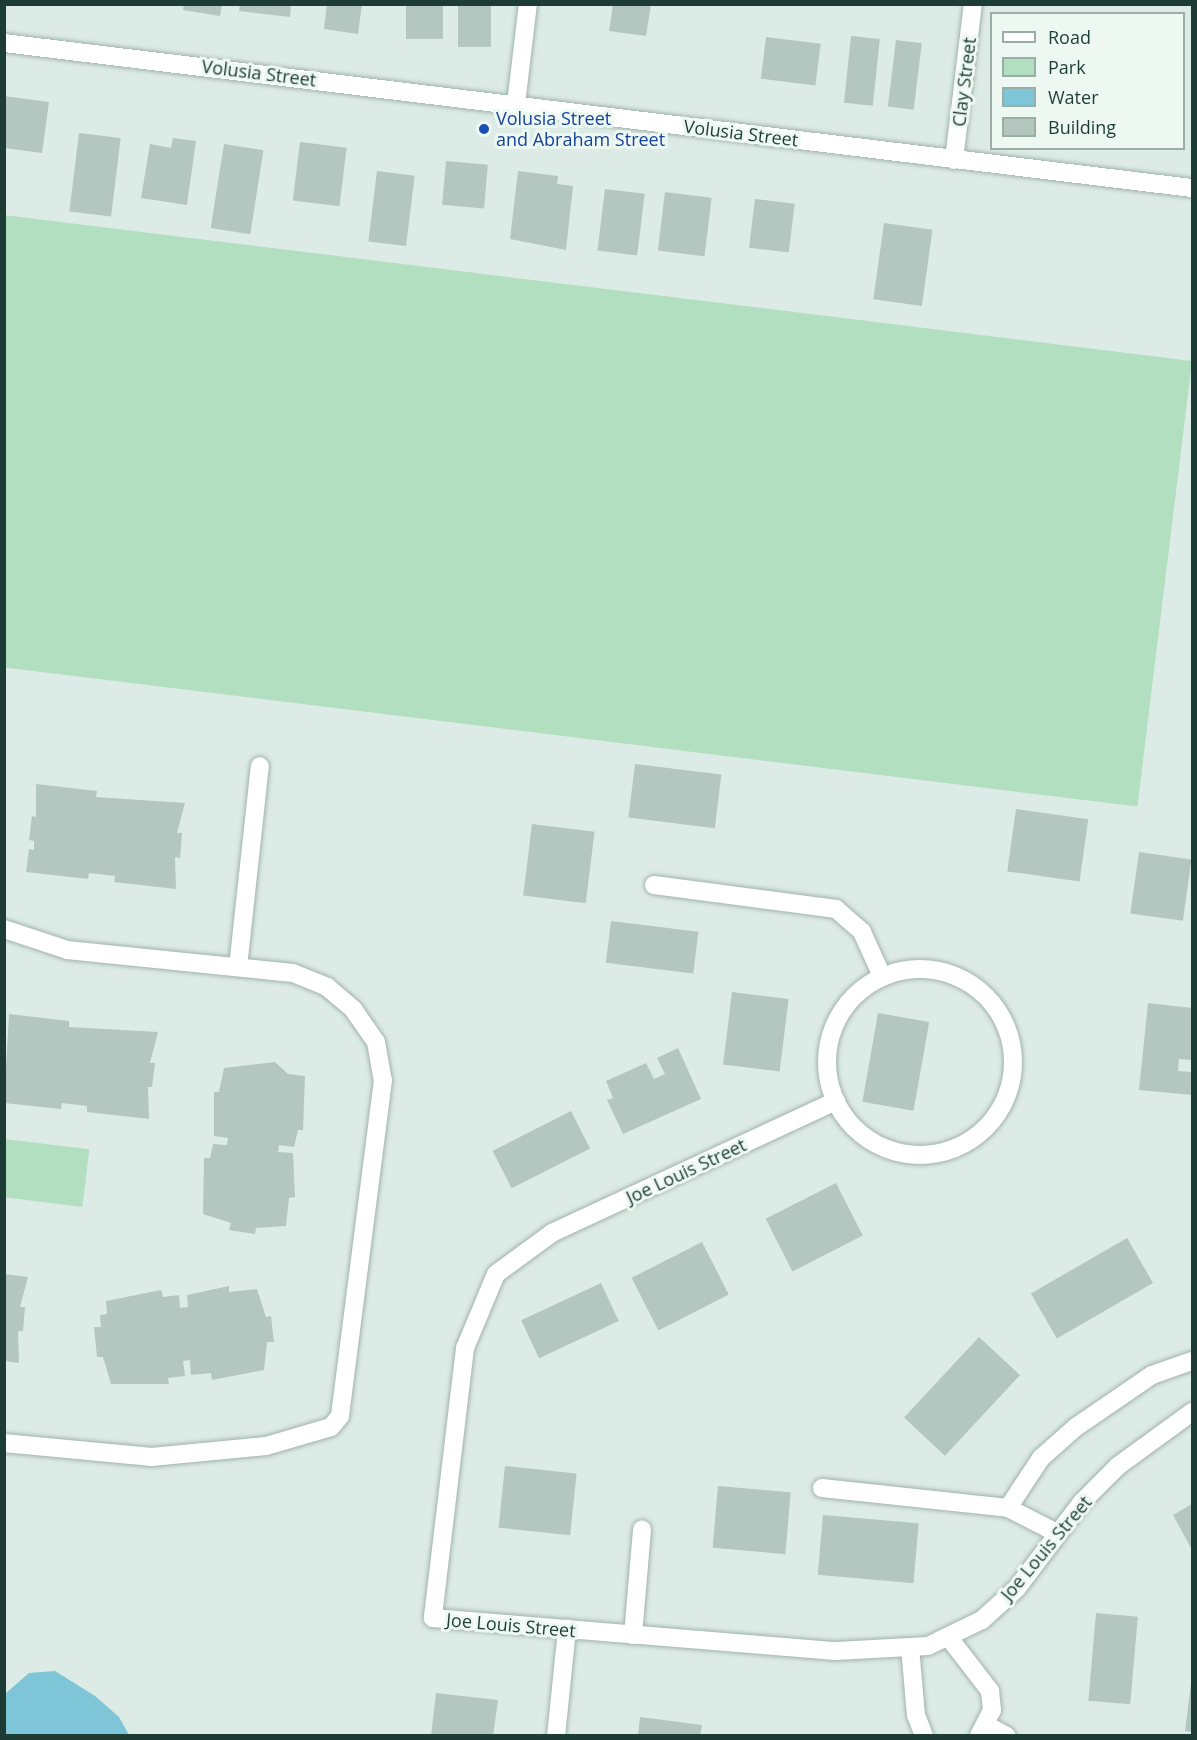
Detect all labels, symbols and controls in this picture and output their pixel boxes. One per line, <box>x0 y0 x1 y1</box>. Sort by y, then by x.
legend <box>990 12 1185 150</box>
text: Road <box>1048 25 1091 49</box>
street label: Clay Street <box>948 36 980 128</box>
street label: Volusia Street <box>201 55 317 91</box>
text: Park <box>1048 55 1086 79</box>
text: Water <box>1048 85 1099 109</box>
place label: Volusia Street and Abraham Street <box>496 108 665 150</box>
street label: Volusia Street <box>683 115 799 151</box>
text: Building <box>1048 115 1116 139</box>
marker: Volusia Street and Abraham Street <box>477 122 491 136</box>
street label: Joe Louis Street <box>623 1134 749 1208</box>
street label: Joe Louis Street <box>996 1491 1096 1605</box>
street label: Joe Louis Street <box>445 1609 577 1641</box>

